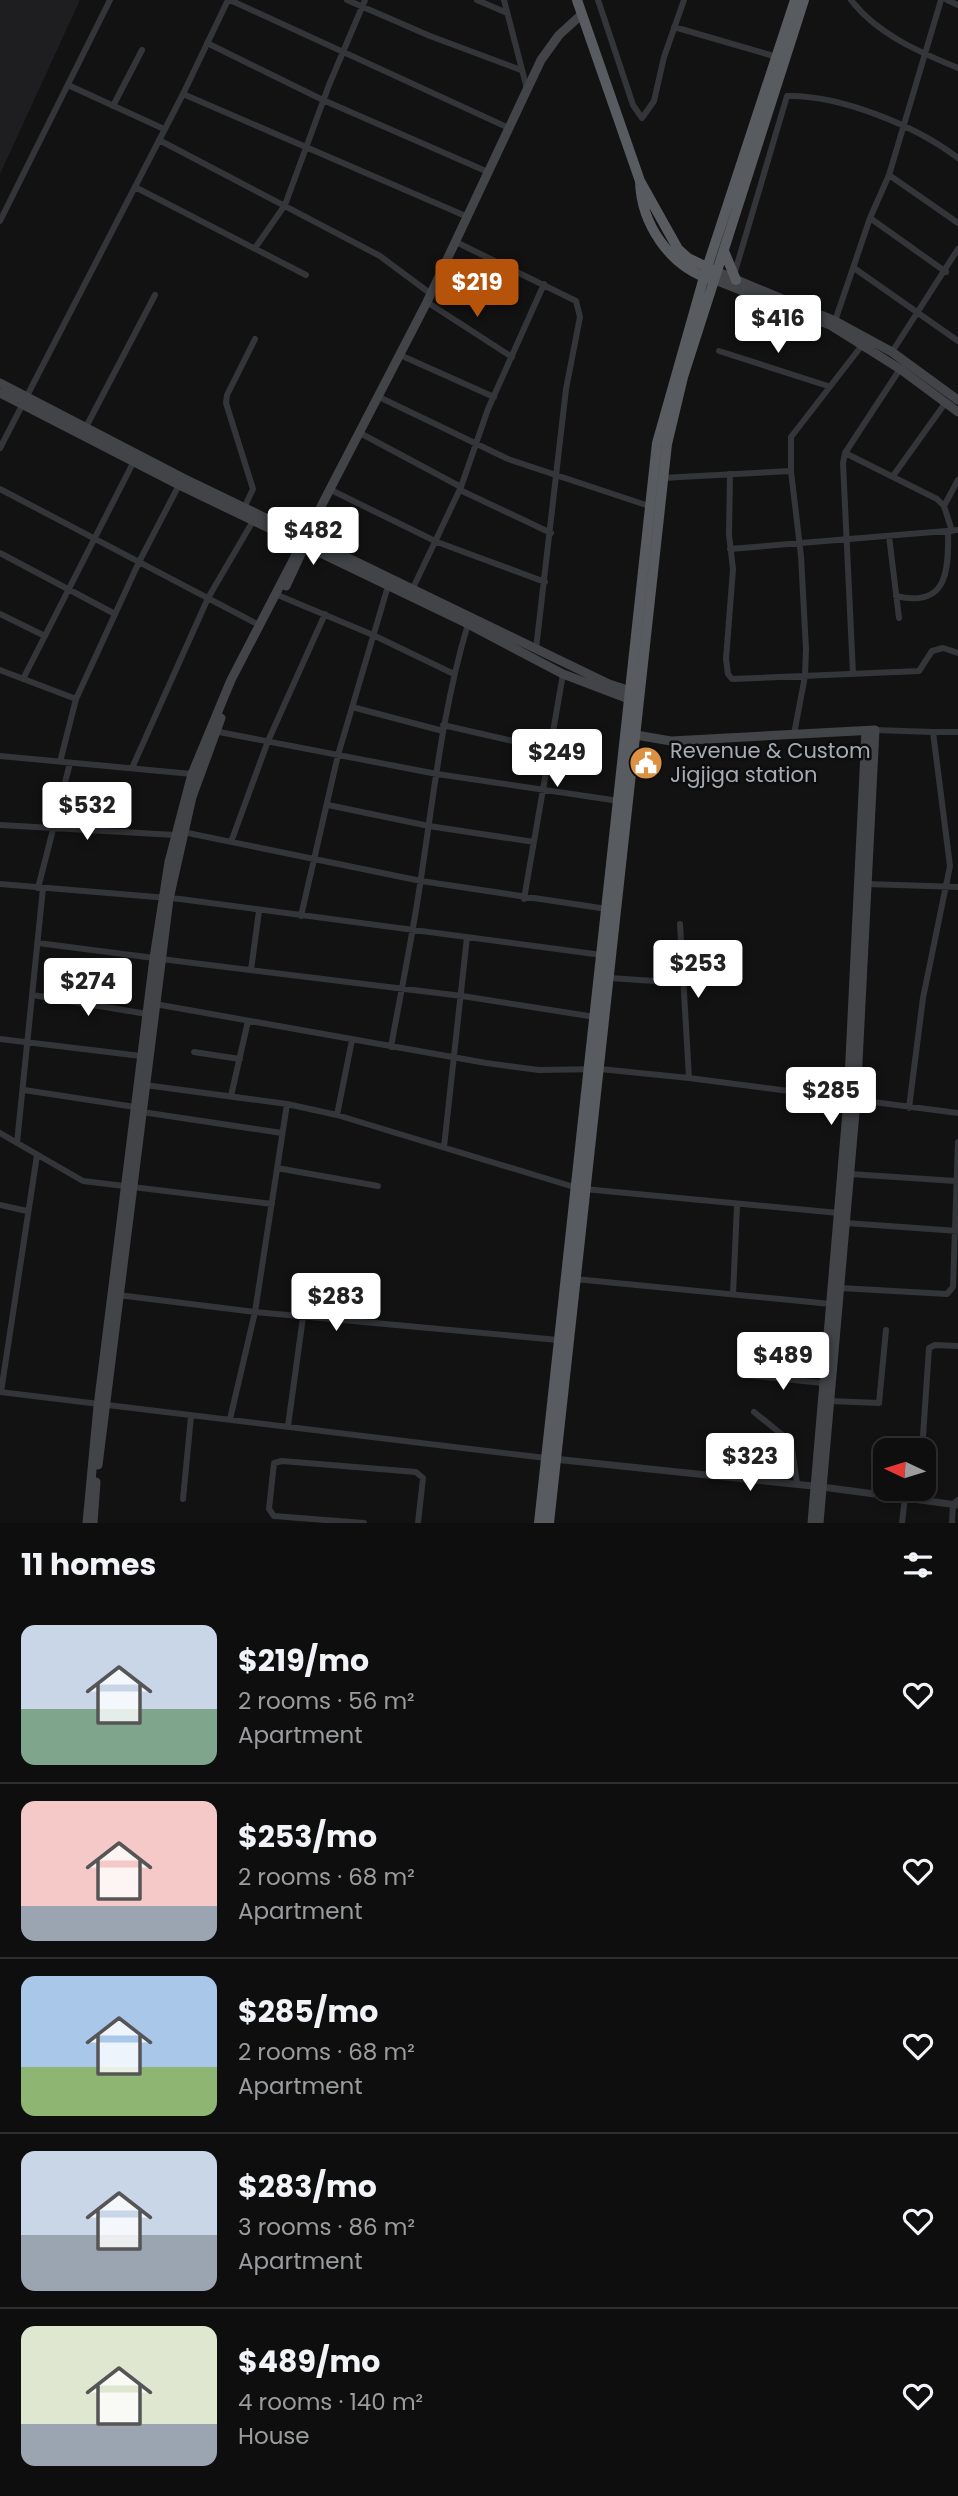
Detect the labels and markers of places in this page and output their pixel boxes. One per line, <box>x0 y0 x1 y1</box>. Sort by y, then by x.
pin: $219 <box>436 260 518 319</box>
pin: $416 <box>737 296 819 355</box>
pin: $482 <box>272 508 354 567</box>
pin: $249 <box>516 730 598 789</box>
place label: Revenue & Custom Jigjiga station <box>670 736 871 789</box>
public building icon: Revenue & Custom Jigjiga station <box>627 744 665 782</box>
pin: $532 <box>46 782 128 842</box>
pin: $253 <box>657 940 739 1000</box>
pin: $274 <box>47 958 129 1018</box>
pin: $285 <box>790 1068 872 1127</box>
pin: $283 <box>295 1274 377 1333</box>
pin: $489 <box>742 1332 824 1392</box>
pin: $323 <box>709 1434 791 1493</box>

